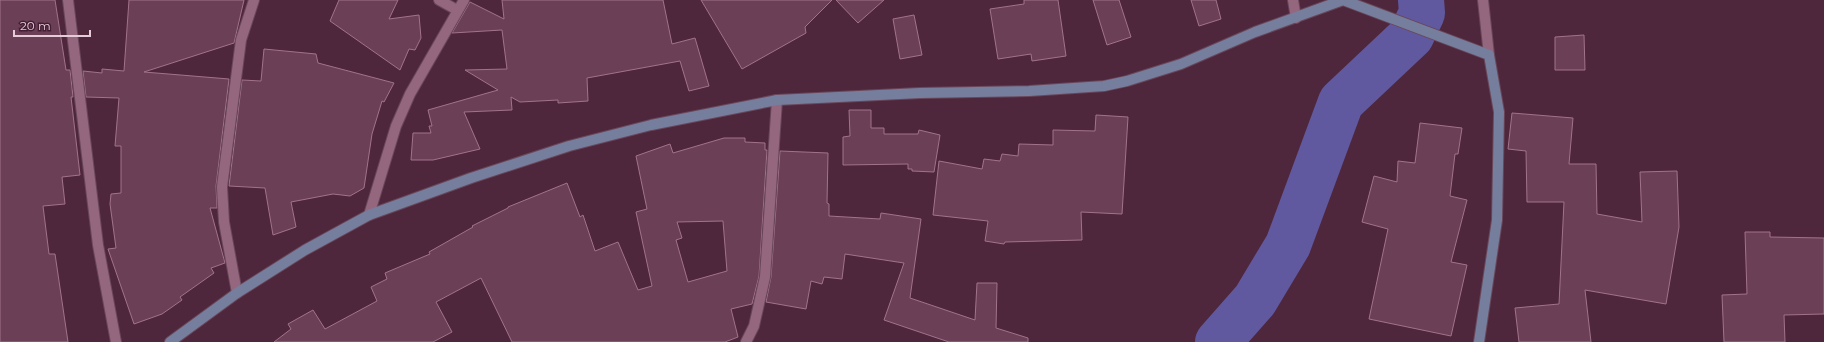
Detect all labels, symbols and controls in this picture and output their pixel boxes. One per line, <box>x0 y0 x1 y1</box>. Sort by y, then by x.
scale bar <box>14 12 90 38</box>
text: 20 m <box>20 18 51 33</box>

